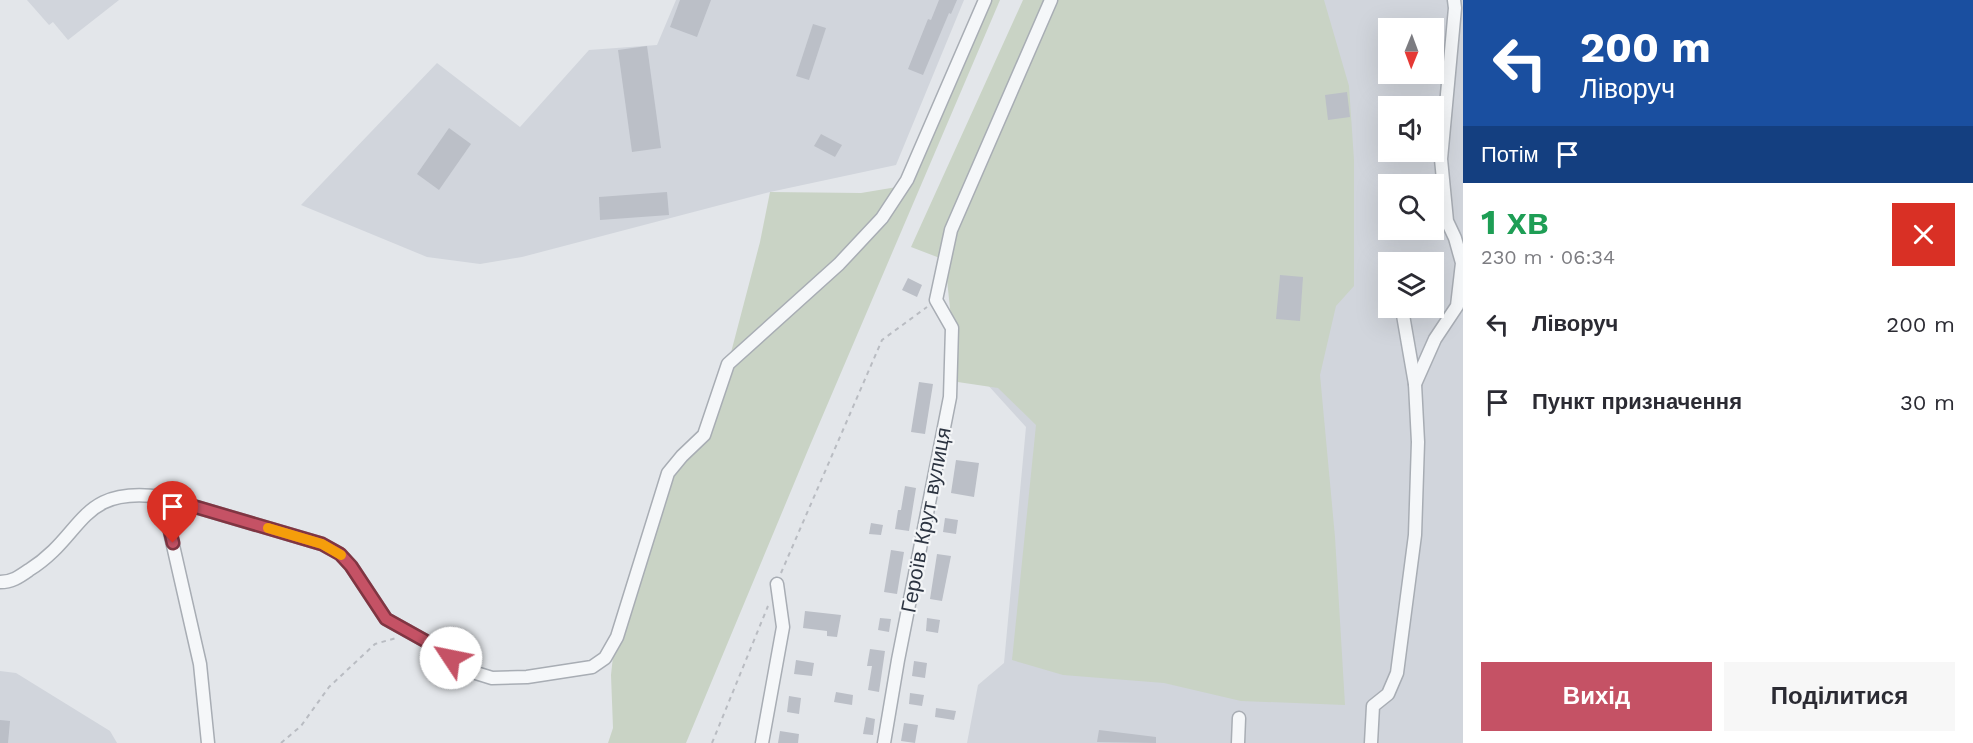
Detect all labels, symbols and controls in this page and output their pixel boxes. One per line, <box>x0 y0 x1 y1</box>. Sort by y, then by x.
north arrow <box>1378 18 1444 84</box>
map controls <box>1378 18 1444 318</box>
text: 200 m <box>1580 23 1711 72</box>
icon: left <box>1481 24 1559 102</box>
text: Ліворуч <box>1580 73 1675 105</box>
button: sound <box>1378 96 1444 162</box>
icon: arrive <box>1551 138 1584 171</box>
text: Потім <box>1481 142 1539 167</box>
button: search <box>1378 174 1444 240</box>
text: 1 хв <box>1481 201 1549 243</box>
button: close <box>1892 203 1955 266</box>
text: 230 m · 06:34 <box>1481 245 1615 269</box>
button: layers <box>1378 252 1444 318</box>
icon: left <box>1481 308 1514 341</box>
text: Ліворуч <box>1532 311 1618 336</box>
text: 200 m <box>1886 312 1955 337</box>
icon: arrive <box>1481 386 1514 419</box>
text: Пункт призначення <box>1532 389 1742 414</box>
text: 30 m <box>1900 390 1955 415</box>
street label: Героїв Крут вулиця <box>895 425 956 615</box>
pin <box>147 481 198 543</box>
icon: arrive <box>156 490 189 523</box>
position arrow <box>419 626 483 690</box>
button: Вихід <box>1481 662 1712 731</box>
button: Поділитися <box>1724 662 1955 731</box>

